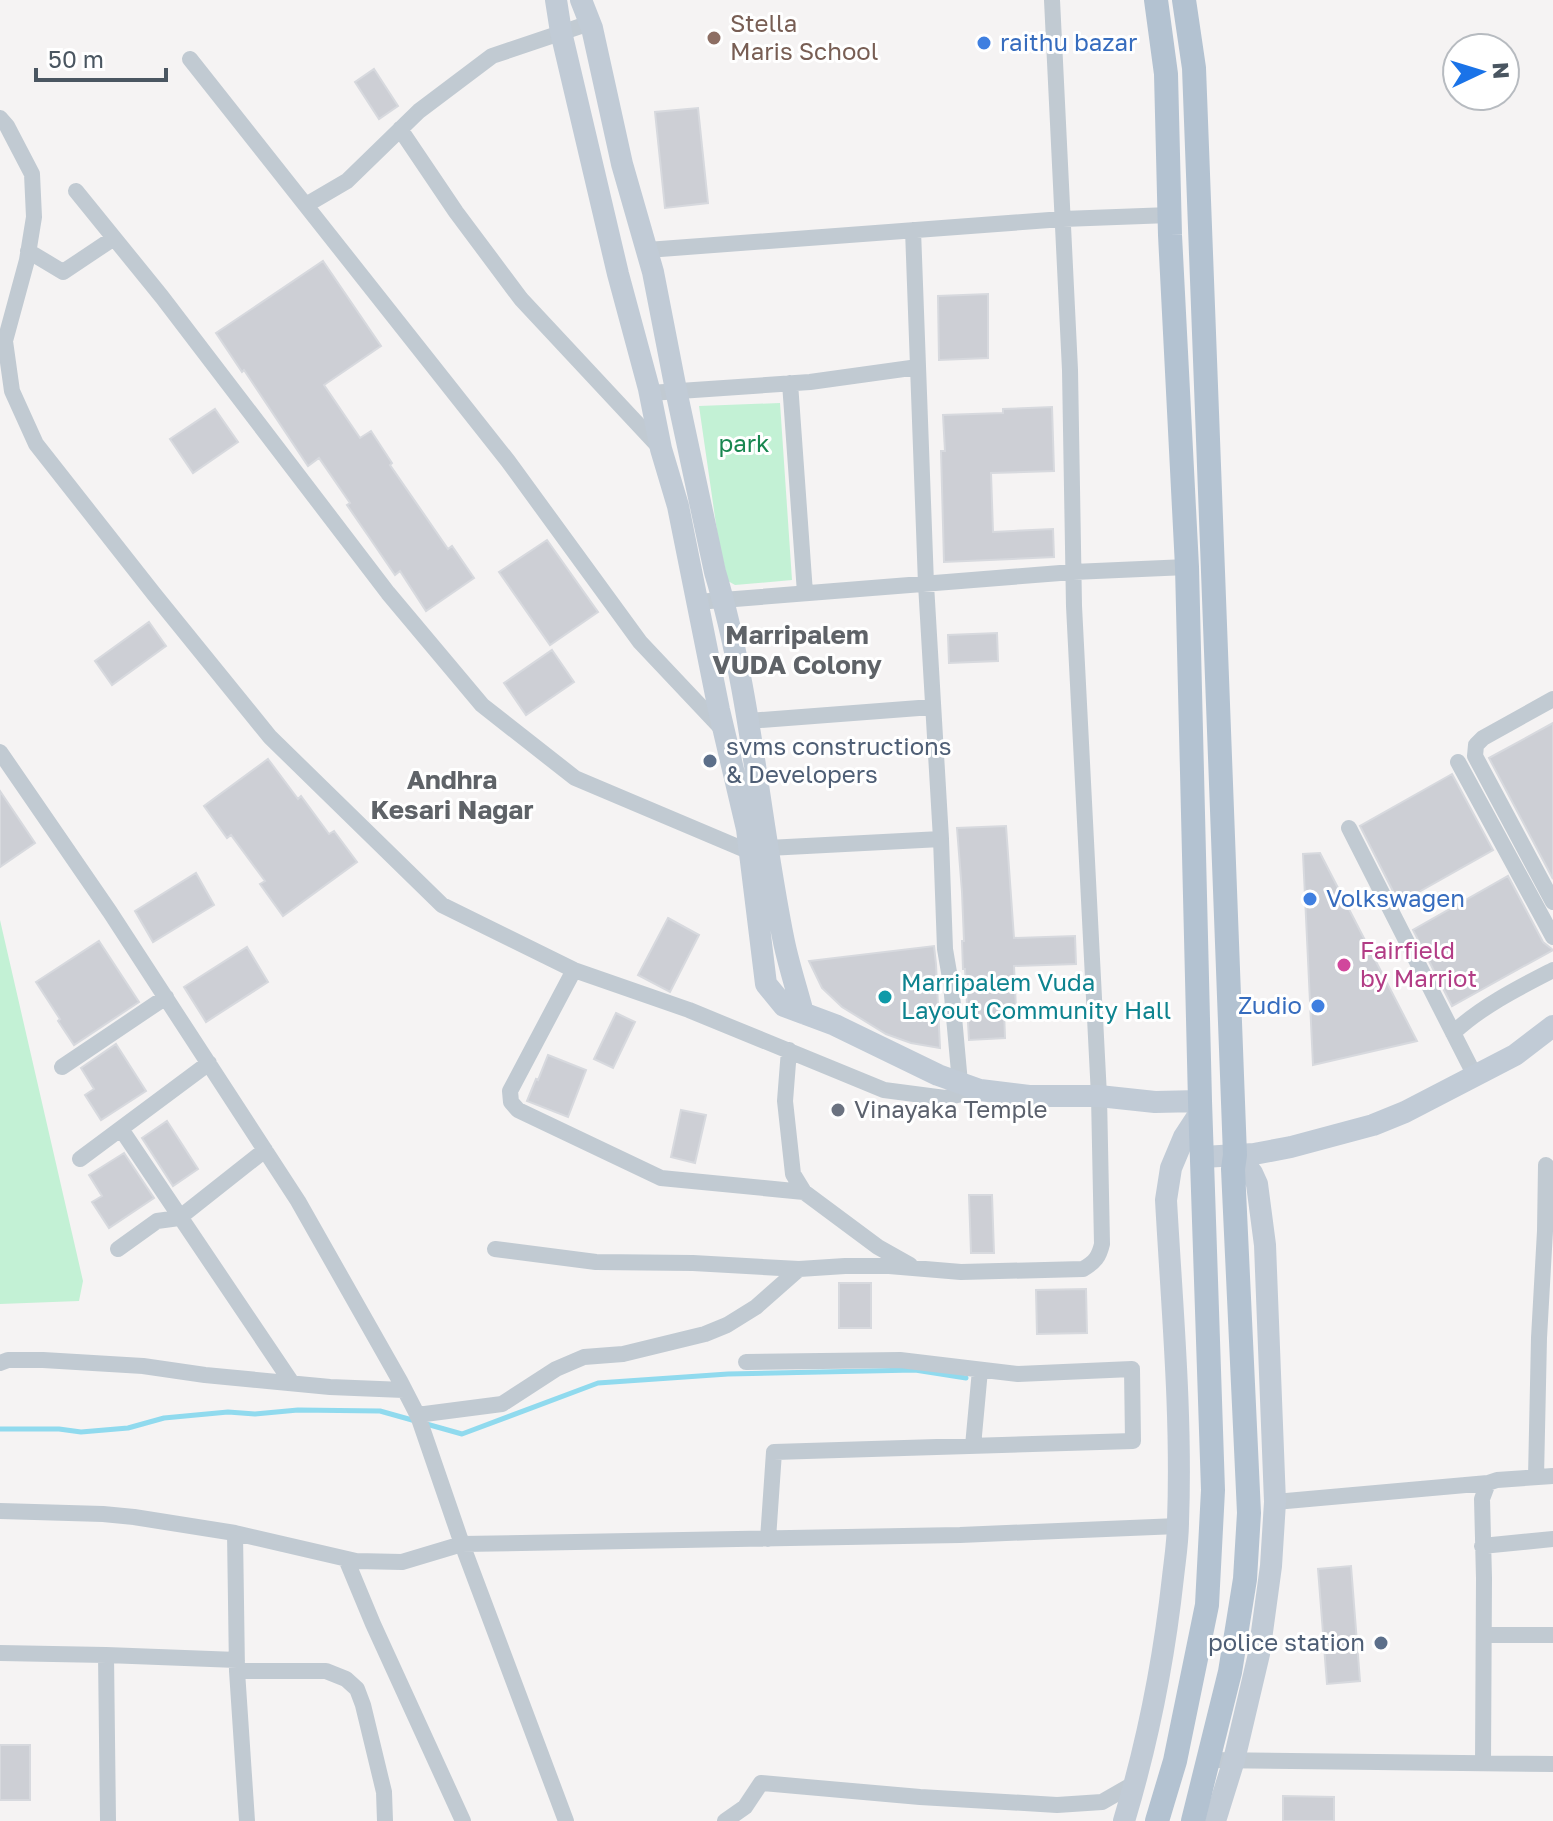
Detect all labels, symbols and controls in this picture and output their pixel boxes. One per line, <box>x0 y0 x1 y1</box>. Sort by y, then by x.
place label: Stella Maris School <box>730 8 878 65</box>
place label: raithu bazar <box>1000 27 1137 56</box>
marker: Stella Maris School <box>705 29 723 47</box>
scale bar <box>36 32 166 82</box>
north arrow <box>1441 32 1521 112</box>
marker: raithu bazar <box>975 34 993 52</box>
text: 50 m <box>48 44 104 73</box>
text: N <box>1487 61 1516 80</box>
park label: park <box>718 428 770 457</box>
district label: Marripalem VUDA Colony <box>712 619 882 680</box>
place label: svms constructions & Developers <box>726 731 952 788</box>
marker: svms constructions & Developers <box>701 752 719 770</box>
district label: Andhra Kesari Nagar <box>370 764 534 825</box>
place label: Volkswagen <box>1326 883 1465 912</box>
marker: Volkswagen <box>1301 890 1319 908</box>
place label: Fairfield by Marriot <box>1360 935 1477 992</box>
marker: Fairfield by Marriot <box>1335 956 1353 974</box>
place label: Marripalem Vuda Layout Community Hall <box>901 967 1171 1024</box>
marker: Marripalem Vuda Layout Community Hall <box>876 988 894 1006</box>
place label: Zudio <box>1238 990 1302 1019</box>
marker: Zudio <box>1309 997 1327 1015</box>
place label: Vinayaka Temple <box>854 1094 1048 1123</box>
marker: Vinayaka Temple <box>829 1101 847 1119</box>
place label: police station <box>1208 1627 1365 1656</box>
marker: police station <box>1372 1634 1390 1652</box>

